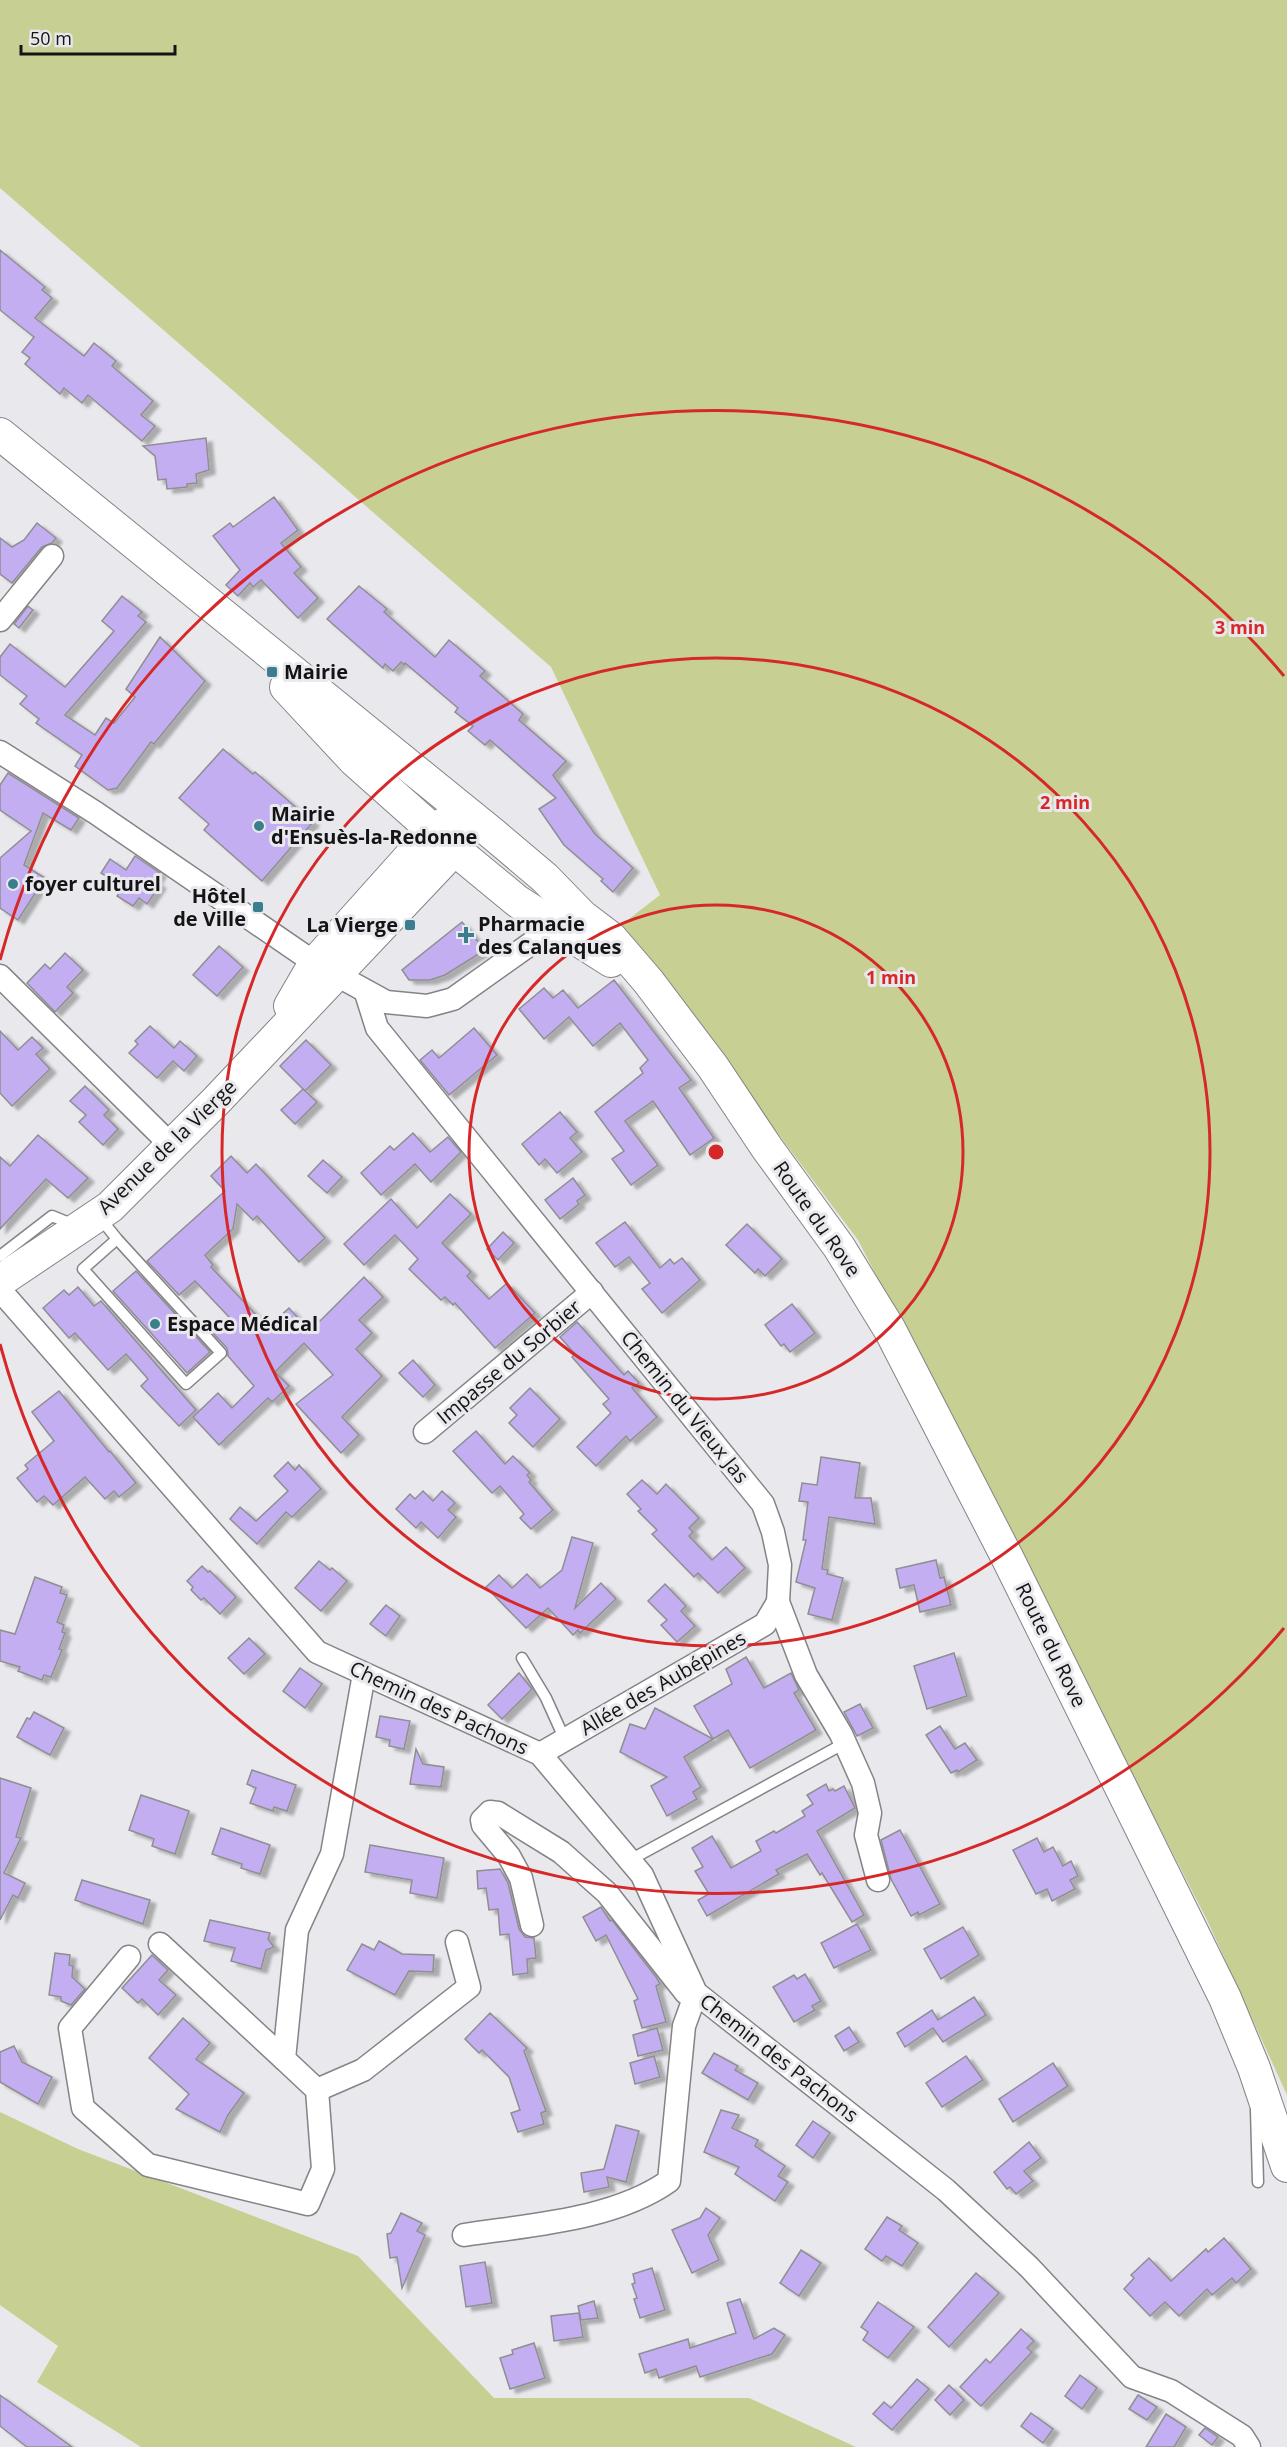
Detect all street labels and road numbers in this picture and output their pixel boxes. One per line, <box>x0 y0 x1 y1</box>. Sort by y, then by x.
street label: Avenue de la Vierge <box>91 1073 242 1220</box>
street label: Route du Rove <box>767 1155 867 1282</box>
street label: Impasse du Sorbier <box>431 1293 586 1430</box>
street label: Chemin du Vieux Jas <box>615 1325 755 1489</box>
street label: Route du Rove <box>1010 1578 1093 1712</box>
street label: Allée des Aubépines <box>575 1624 751 1741</box>
street label: Chemin des Pachons <box>346 1654 533 1761</box>
street label: Chemin des Pachons <box>695 1987 864 2128</box>

